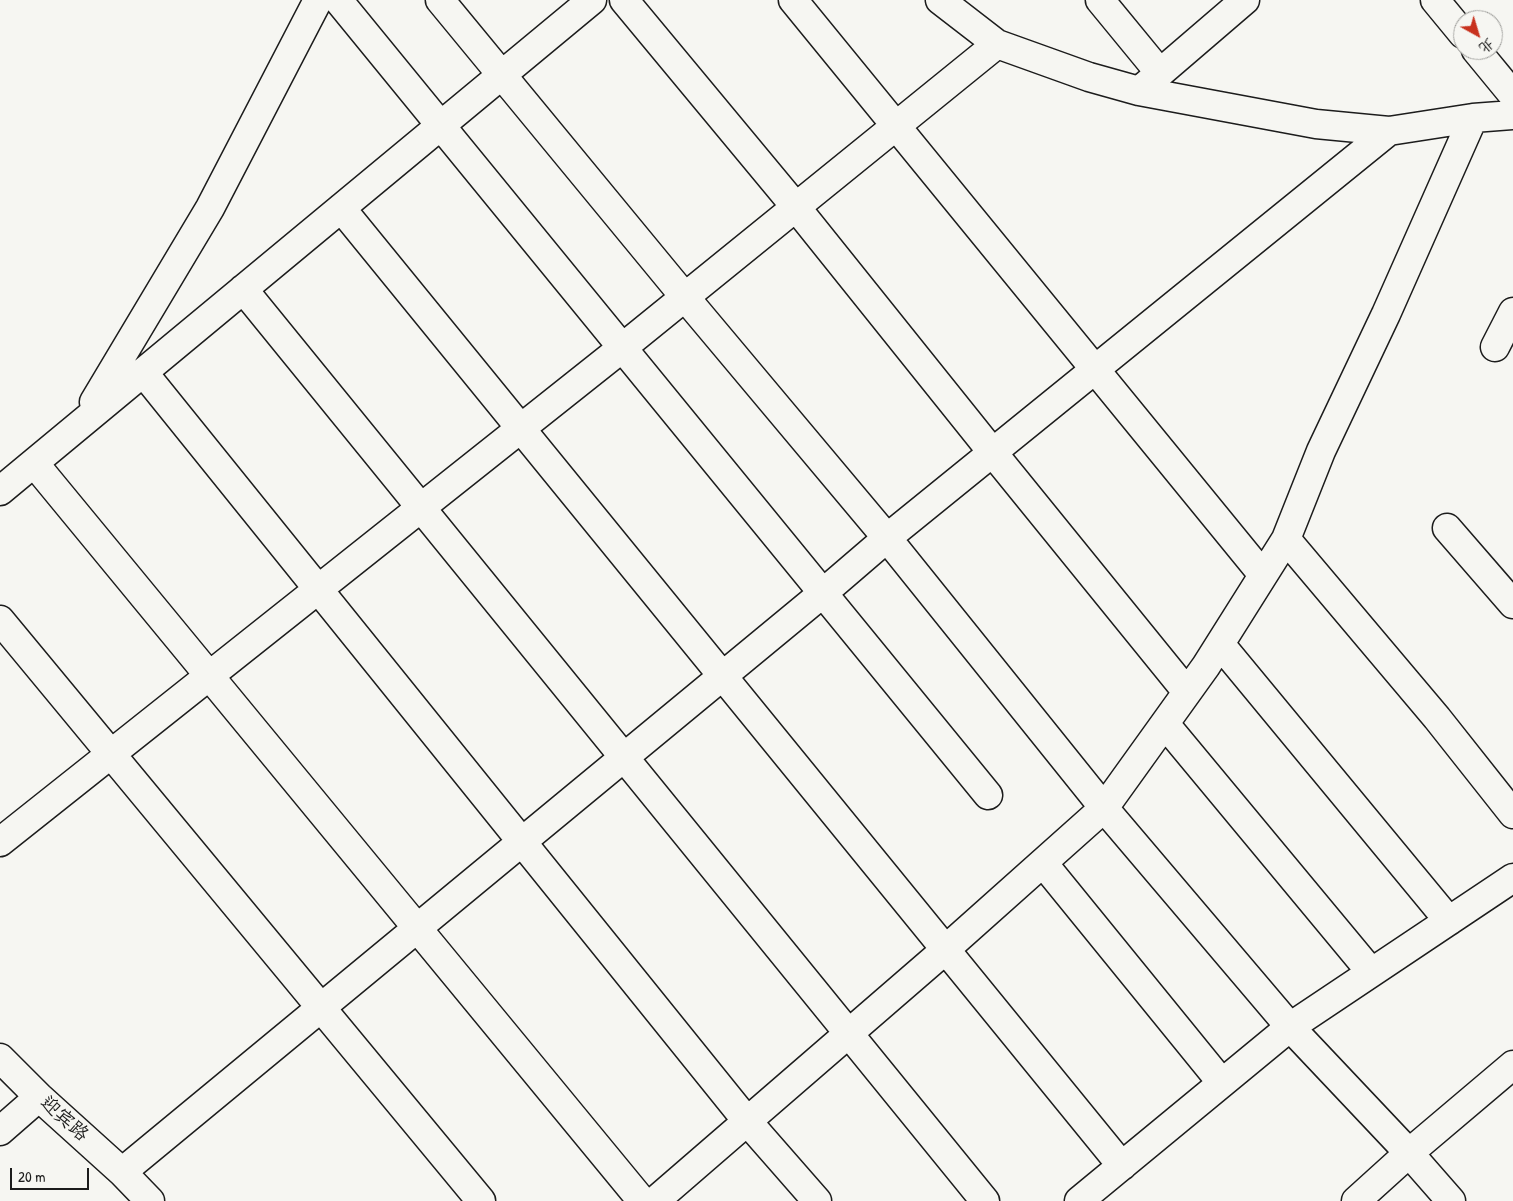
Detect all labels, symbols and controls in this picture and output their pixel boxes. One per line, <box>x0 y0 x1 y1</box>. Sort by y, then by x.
north arrow <box>1453 10 1503 60</box>
text: 北 <box>1476 34 1499 58</box>
street label: 迎宾路 <box>35 1091 93 1147</box>
scale bar <box>12 1158 91 1190</box>
text: 20 m <box>18 1166 45 1187</box>

